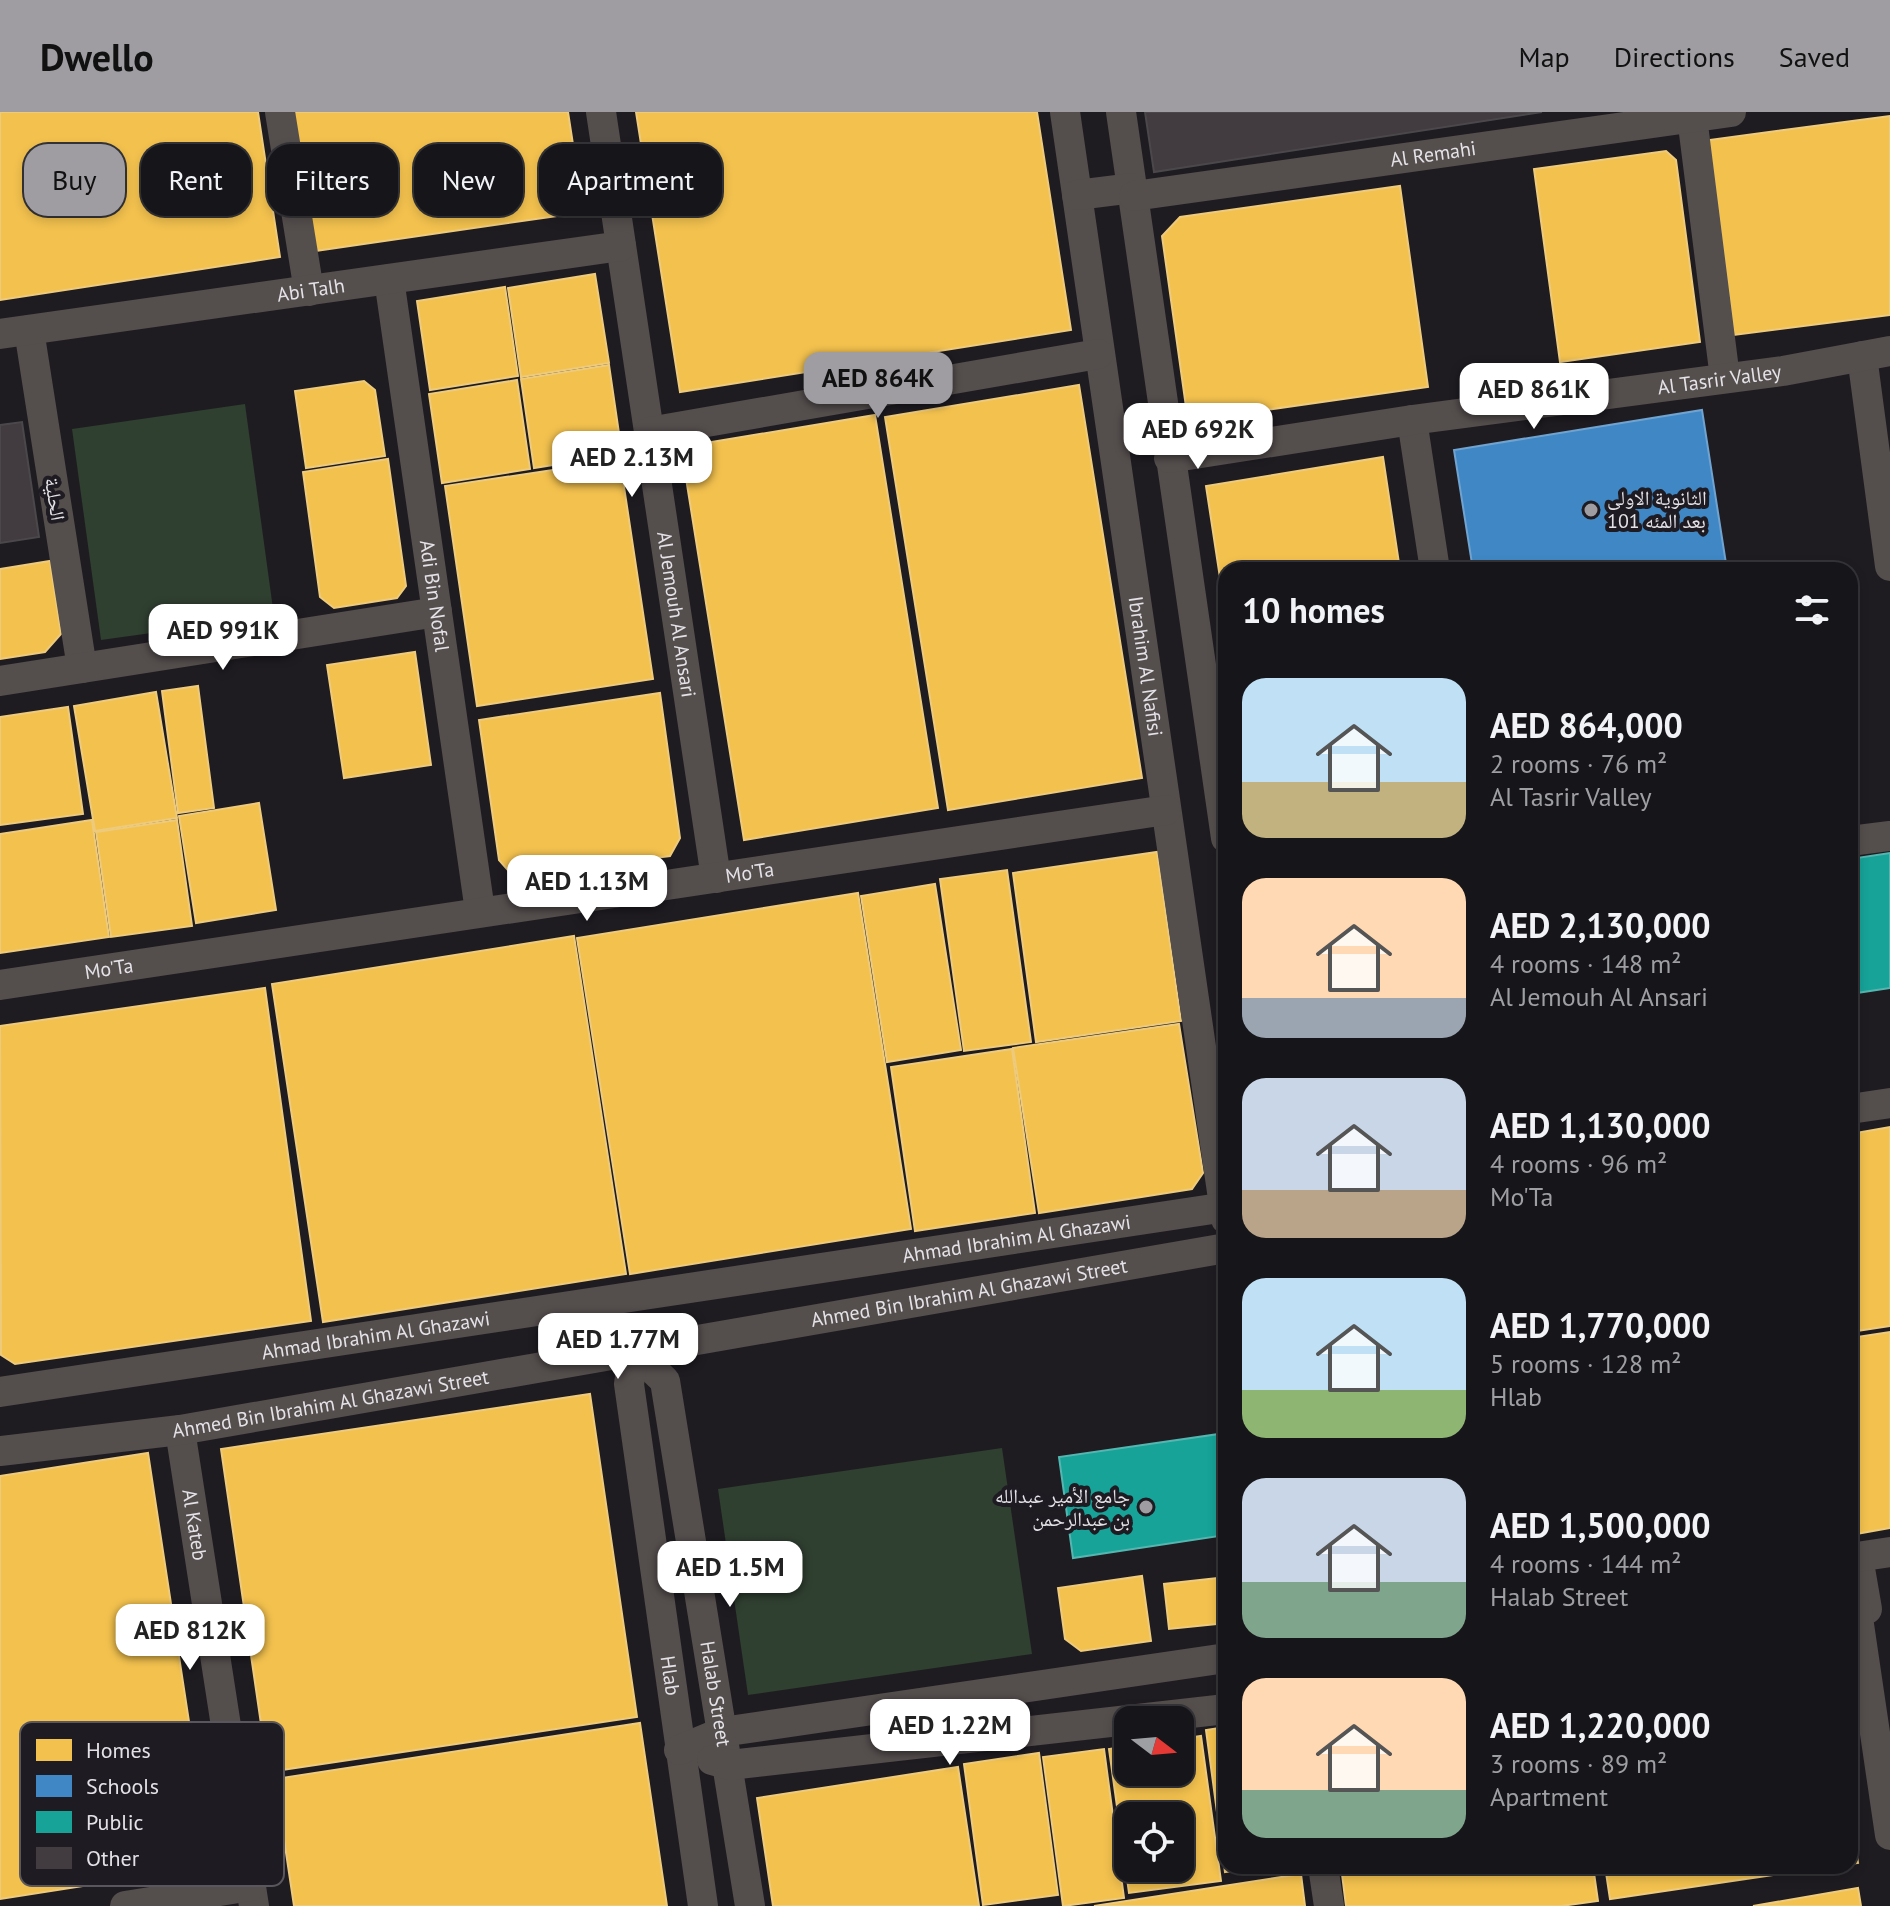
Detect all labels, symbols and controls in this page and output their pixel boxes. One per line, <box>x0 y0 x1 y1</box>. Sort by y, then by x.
text: Dwello <box>40 32 154 81</box>
text: Map <box>1519 38 1570 75</box>
text: Directions <box>1614 38 1735 75</box>
text: Saved <box>1779 38 1850 75</box>
street label: Al Remahi <box>1388 135 1478 173</box>
chip: Buy <box>24 144 125 216</box>
chip: Rent <box>141 144 251 216</box>
chip: Filters <box>267 144 398 216</box>
chip: New <box>414 144 523 216</box>
chip: Apartment <box>539 144 722 216</box>
street label: Abi Talh <box>275 272 347 308</box>
pin: AED 864K <box>795 352 961 420</box>
street label: Al Tasrir Valley <box>1656 358 1783 400</box>
text: AED 864K <box>822 361 934 394</box>
pin: AED 861K <box>1451 363 1617 431</box>
text: AED 861K <box>1478 372 1590 405</box>
pin: AED 692K <box>1115 403 1281 471</box>
text: AED 692K <box>1142 412 1254 445</box>
pin: AED 2.13M <box>540 431 724 499</box>
text: AED 2.13M <box>570 440 694 473</box>
street label: الحلية <box>39 475 71 523</box>
place label: الثانوية الاولى بعد المئه 101 <box>1607 485 1707 534</box>
marker: الثانوية الاولى بعد المئه 101 <box>1582 501 1600 519</box>
street label: Al Jemouh Al Ansari <box>651 529 702 699</box>
street label: Adi Bin Nofal <box>414 538 456 653</box>
text: 10 homes <box>1242 588 1385 632</box>
icon: filters <box>1790 588 1834 632</box>
street label: Ibrahim Al Nafisi <box>1123 594 1169 738</box>
pin: AED 991K <box>140 604 306 672</box>
text: AED 991K <box>167 613 279 646</box>
text: AED 864,000 <box>1490 703 1683 747</box>
icon: home <box>1306 710 1402 806</box>
text: 2 rooms · 76 m² <box>1490 747 1667 780</box>
text: Al Tasrir Valley <box>1490 780 1652 813</box>
pin: AED 1.13M <box>495 855 679 923</box>
street label: Mo'Ta <box>724 856 776 889</box>
text: AED 1.13M <box>525 864 649 897</box>
text: AED 2,130,000 <box>1490 903 1711 947</box>
icon: home <box>1306 910 1402 1006</box>
text: 4 rooms · 148 m² <box>1490 947 1682 980</box>
street label: Mo'Ta <box>83 952 135 985</box>
text: Al Jemouh Al Ansari <box>1490 980 1708 1013</box>
text: AED 1,130,000 <box>1490 1103 1711 1147</box>
icon: home <box>1306 1110 1402 1206</box>
text: 4 rooms · 96 m² <box>1490 1147 1667 1180</box>
text: Mo'Ta <box>1490 1180 1553 1213</box>
street label: Ahmad Ibrahim Al Ghazawi <box>901 1209 1132 1269</box>
street label: Ahmed Bin Ibrahim Al Ghazawi Street <box>809 1252 1129 1333</box>
text: AED 1,770,000 <box>1490 1303 1711 1347</box>
street label: Ahmad Ibrahim Al Ghazawi <box>260 1305 492 1365</box>
icon: home <box>1306 1310 1402 1406</box>
pin: AED 1.77M <box>526 1313 710 1381</box>
text: AED 1.77M <box>556 1322 680 1355</box>
text: 5 rooms · 128 m² <box>1490 1347 1682 1380</box>
street label: Ahmed Bin Ibrahim Al Ghazawi Street <box>171 1363 491 1444</box>
text: Hlab <box>1490 1380 1542 1413</box>
place label: جامع الأمير عبدالله بن عبدالرحمن <box>995 1483 1130 1532</box>
street label: Al Kateb <box>176 1487 213 1562</box>
marker: جامع الأمير عبدالله بن عبدالرحمن <box>1137 1498 1155 1516</box>
text: AED 1,500,000 <box>1490 1503 1711 1547</box>
icon: home <box>1306 1510 1402 1606</box>
pin: AED 1.5M <box>647 1541 813 1609</box>
text: 4 rooms · 144 m² <box>1490 1547 1682 1580</box>
text: AED 1.5M <box>675 1550 785 1583</box>
text: Halab Street <box>1490 1580 1628 1613</box>
pin: AED 812K <box>107 1604 273 1672</box>
text: AED 812K <box>134 1613 246 1646</box>
street label: Halab Street <box>694 1639 737 1749</box>
street label: Hlab <box>655 1654 686 1697</box>
pin: AED 1.22M <box>858 1699 1042 1767</box>
text: AED 1,220,000 <box>1490 1703 1711 1747</box>
north arrow <box>1114 1706 1194 1786</box>
map controls <box>1114 1706 1194 1882</box>
text: AED 1.22M <box>888 1708 1012 1741</box>
icon: home <box>1306 1710 1402 1806</box>
legend <box>20 1722 284 1886</box>
text: Homes <box>86 1736 151 1764</box>
text: 3 rooms · 89 m² <box>1490 1747 1667 1780</box>
text: Schools <box>86 1772 159 1800</box>
text: Apartment <box>1490 1780 1608 1813</box>
button: locate <box>1114 1802 1194 1882</box>
text: Public <box>86 1808 144 1836</box>
text: Other <box>86 1844 140 1872</box>

